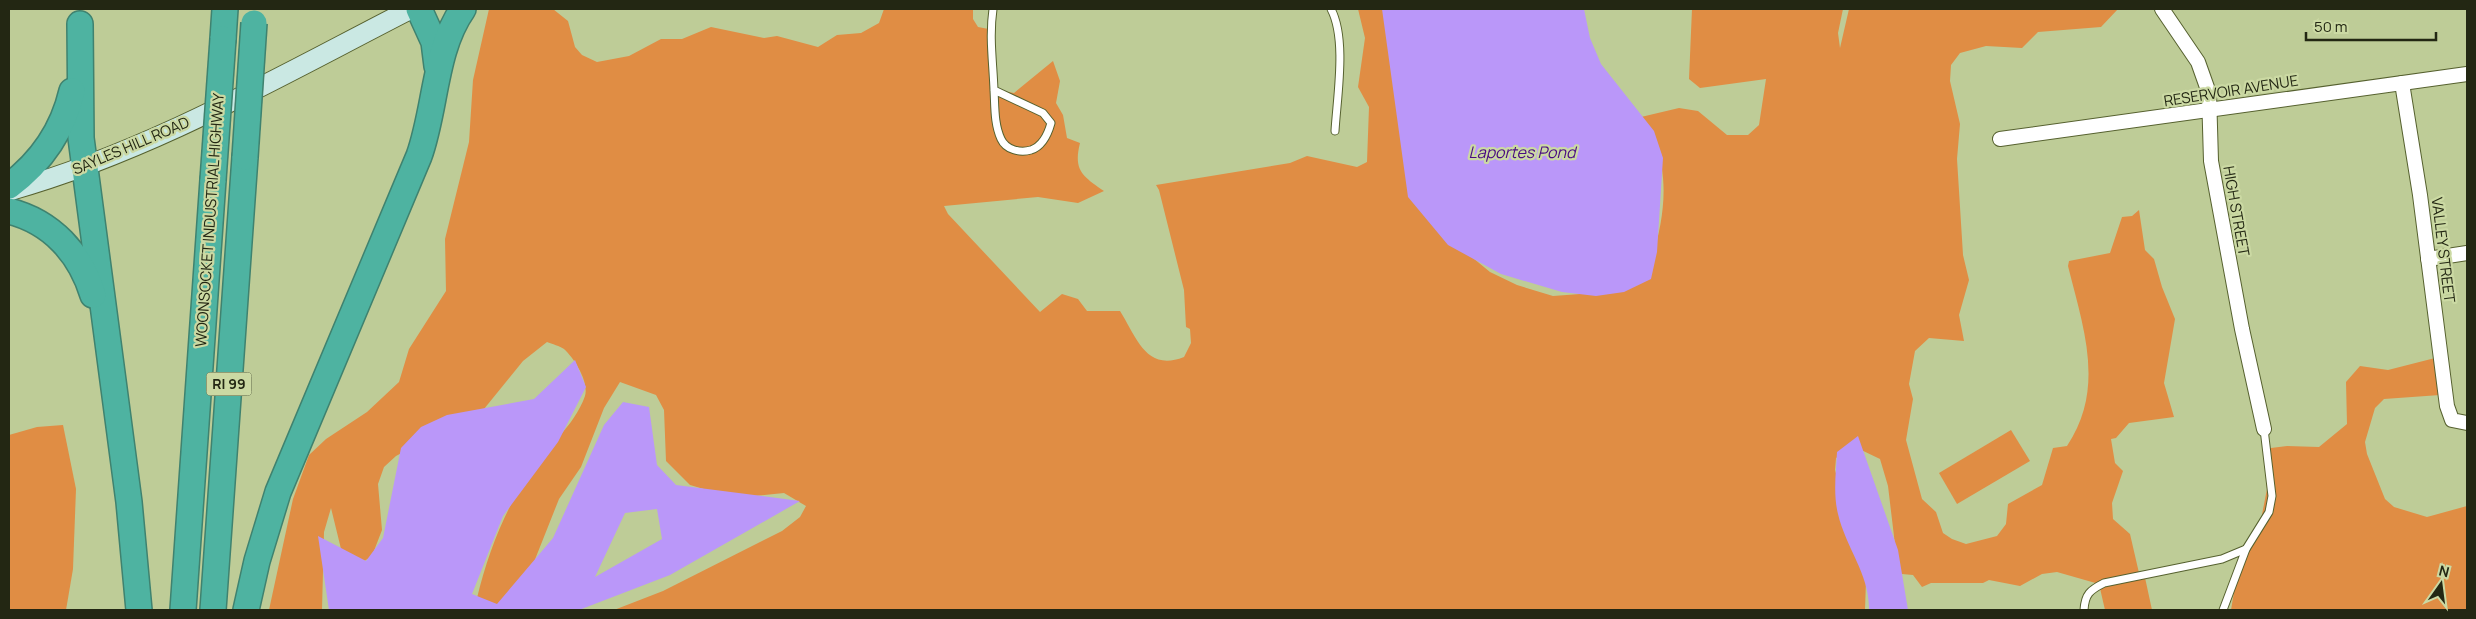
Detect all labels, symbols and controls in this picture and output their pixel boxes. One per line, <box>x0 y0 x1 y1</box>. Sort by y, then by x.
scale bar <box>2306 10 2436 42</box>
text: 50 m <box>2314 16 2348 37</box>
street label: RESERVOIR AVENUE <box>2162 70 2300 112</box>
street label: WOONSOCKET INDUSTRIAL HIGHWAY <box>190 92 229 348</box>
street label: SAYLES HILL ROAD <box>69 111 193 180</box>
water label: Laportes Pond <box>1469 141 1578 163</box>
street label: HIGH STREET <box>2218 164 2255 258</box>
street label: VALLEY STREET <box>2427 196 2460 304</box>
road number: RI 99 <box>206 372 252 396</box>
north arrow <box>2416 559 2466 609</box>
text: N <box>2437 560 2451 581</box>

